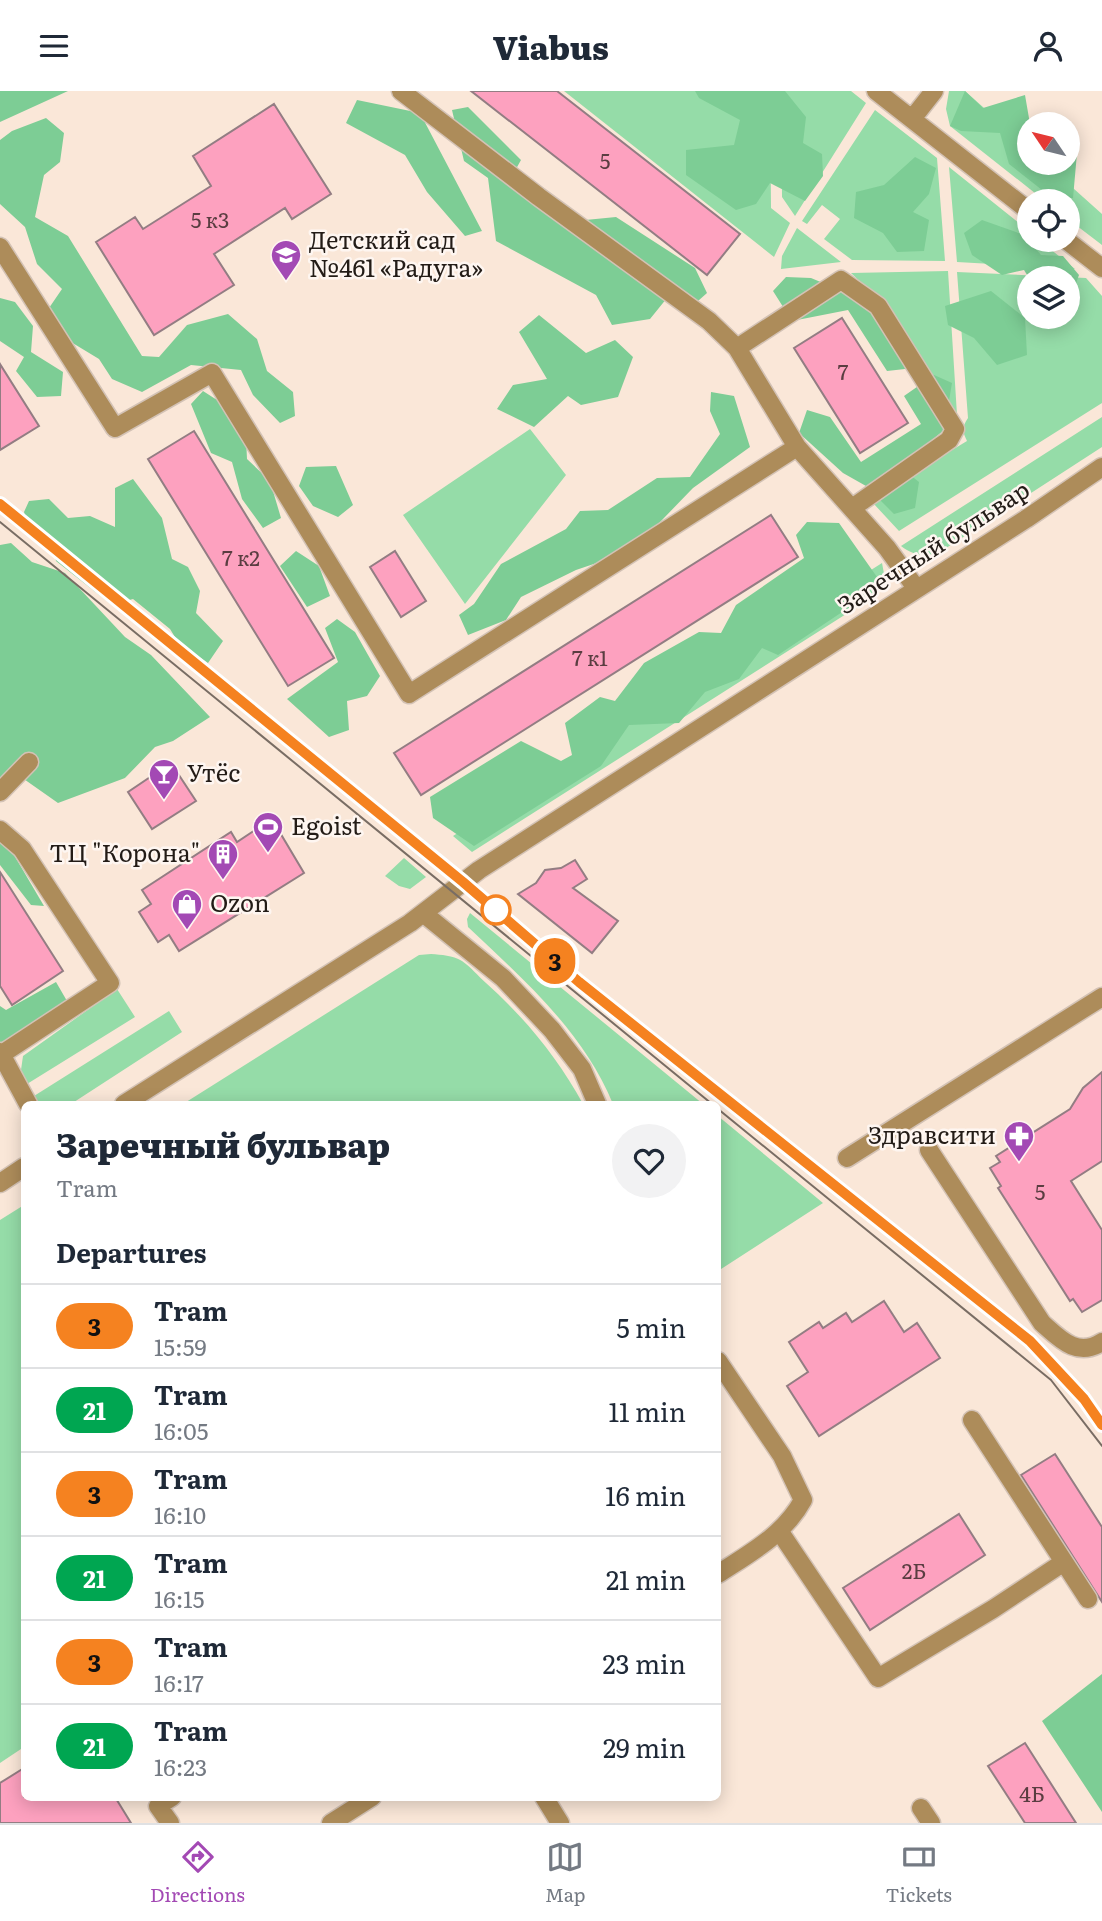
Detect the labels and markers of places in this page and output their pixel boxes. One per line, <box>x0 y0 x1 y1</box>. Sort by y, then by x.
place label: Детский сад №461 «Радуга» <box>309 221 483 284</box>
school or university icon: Детский сад №461 «Радуга» <box>269 238 303 282</box>
place label: Утёс <box>187 754 240 789</box>
bar icon: Утёс <box>147 757 181 801</box>
place label: Egoist <box>291 807 362 842</box>
sports icon: Egoist <box>251 810 285 854</box>
place label: ТЦ "Корона" <box>49 834 200 869</box>
building icon: ТЦ "Корона" <box>206 837 240 881</box>
place label: Ozon <box>210 884 270 919</box>
shop icon: Ozon <box>170 887 204 931</box>
unlabelled marker <box>481 895 511 925</box>
place label: Здравсити <box>868 1116 996 1151</box>
pharmacy icon: Здравсити <box>1002 1119 1036 1163</box>

